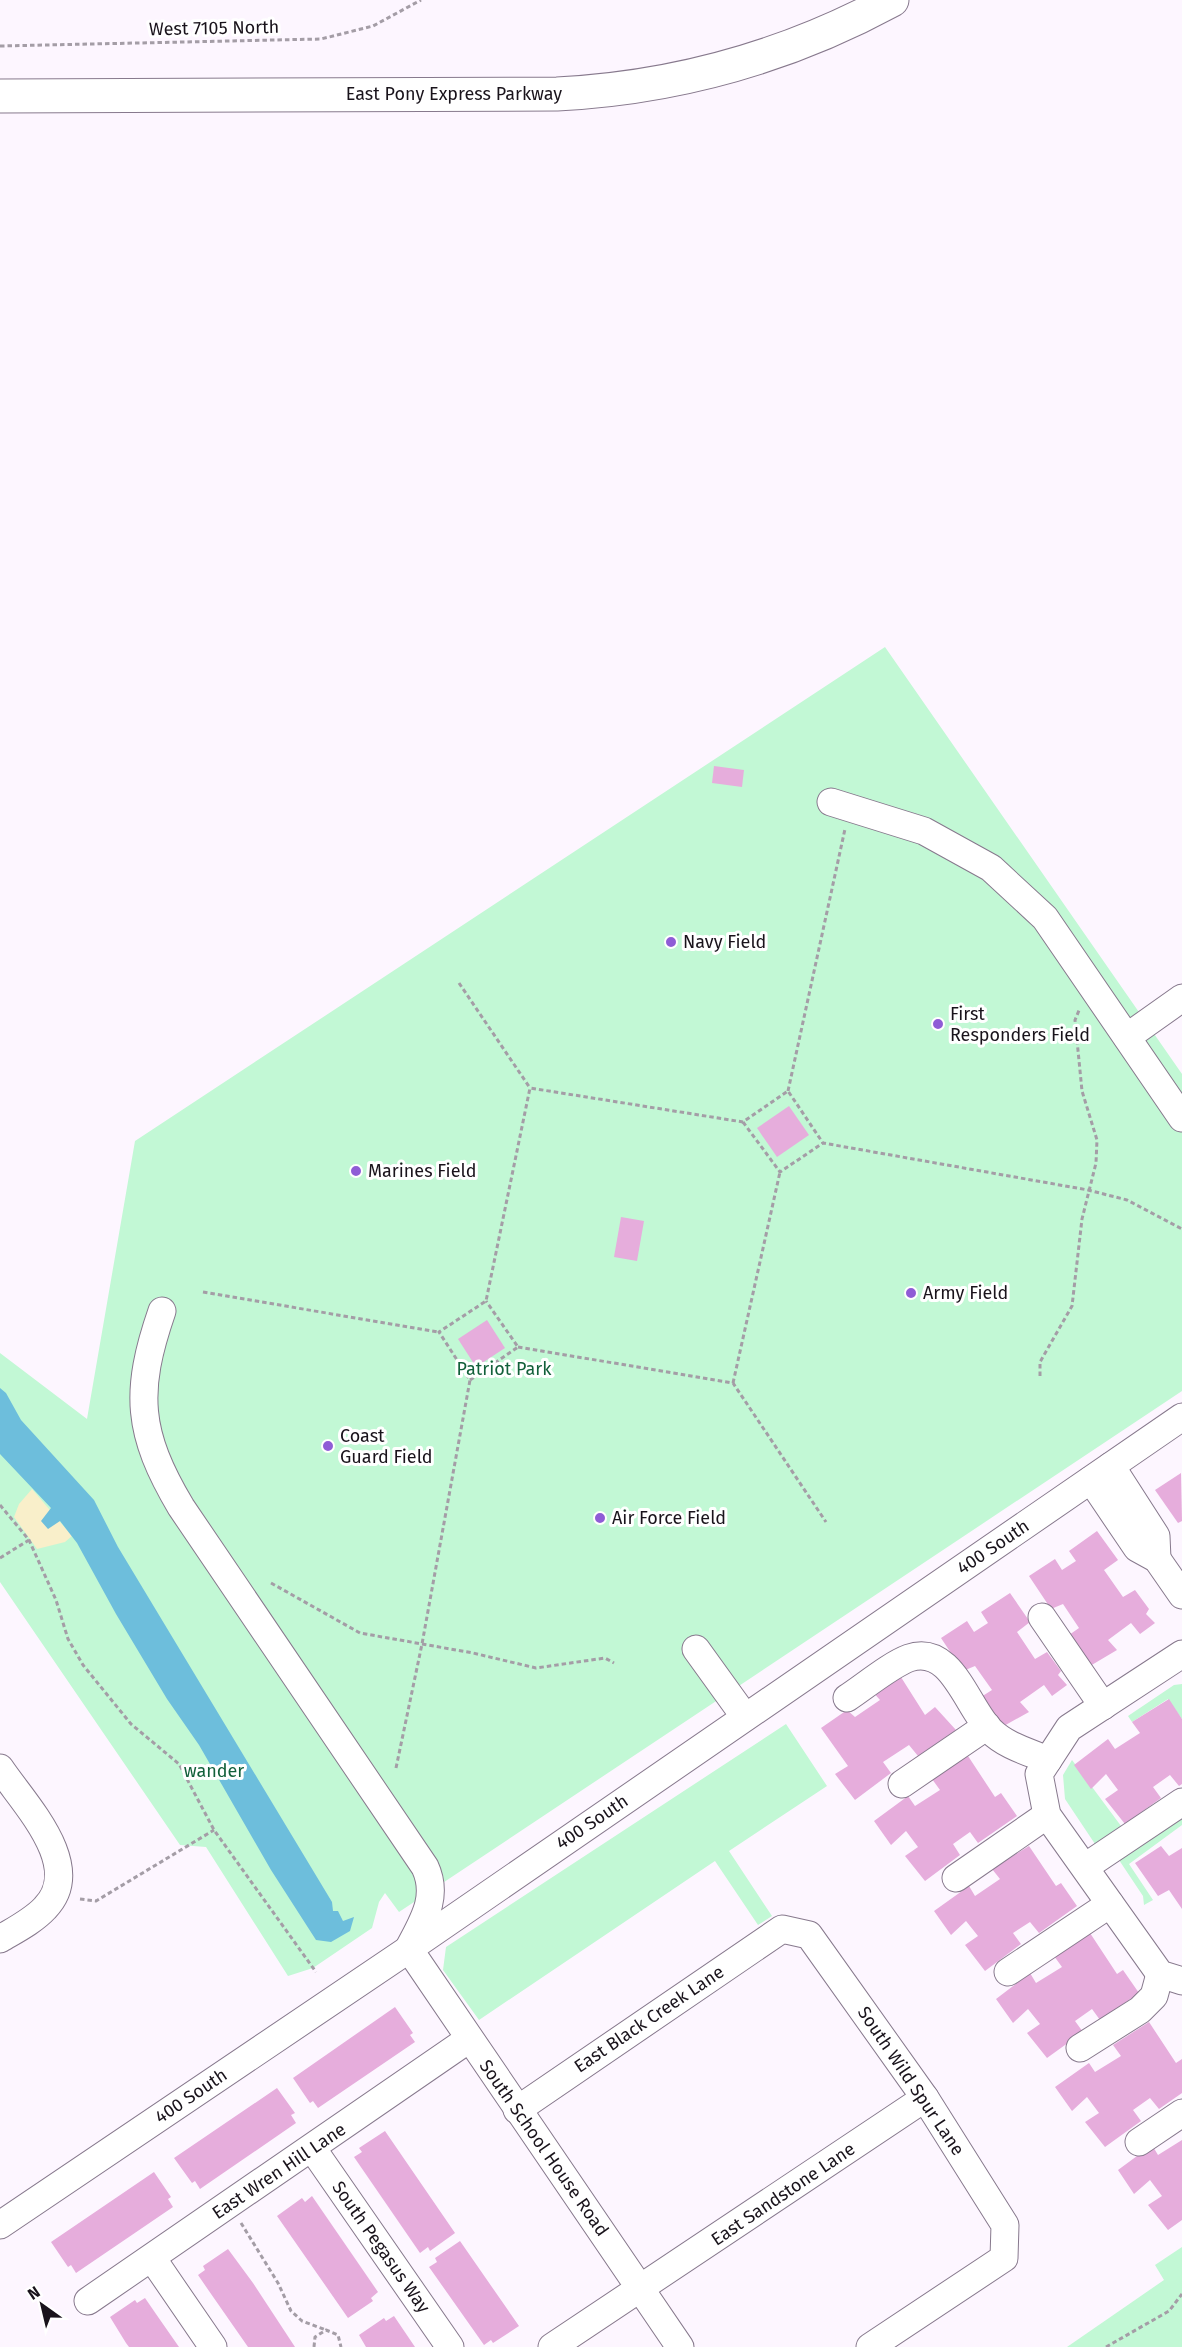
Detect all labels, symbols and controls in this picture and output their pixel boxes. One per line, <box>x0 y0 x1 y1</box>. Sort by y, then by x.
street label: West 7105 North <box>149 16 279 40</box>
street label: East Pony Express Parkway <box>346 83 562 105</box>
place label: Navy Field <box>683 931 766 953</box>
marker: Navy Field <box>664 935 678 949</box>
place label: First Responders Field <box>950 1003 1090 1046</box>
marker: First Responders Field <box>931 1017 945 1031</box>
place label: Marines Field <box>368 1160 476 1182</box>
marker: Marines Field <box>349 1164 363 1178</box>
place label: Army Field <box>923 1282 1008 1304</box>
marker: Army Field <box>904 1286 918 1300</box>
park label: Patriot Park <box>457 1358 552 1380</box>
place label: Coast Guard Field <box>340 1425 433 1468</box>
marker: Coast Guard Field <box>321 1439 335 1453</box>
place label: Air Force Field <box>612 1507 726 1529</box>
marker: Air Force Field <box>593 1511 607 1525</box>
street label: 400 South <box>953 1515 1033 1579</box>
park label: wander <box>184 1760 244 1782</box>
street label: 400 South <box>552 1790 632 1854</box>
street label: East Black Creek Lane <box>570 1961 728 2077</box>
street label: South Wild Spur Lane <box>853 2002 969 2160</box>
street label: South School House Road <box>475 2056 613 2240</box>
street label: 400 South <box>151 2064 231 2128</box>
street label: East Wren Hill Lane <box>208 2118 350 2224</box>
street label: East Sandstone Lane <box>707 2138 859 2250</box>
street label: South Pegasus Way <box>327 2177 435 2317</box>
north arrow <box>12 2275 72 2335</box>
text: N <box>24 2282 44 2304</box>

